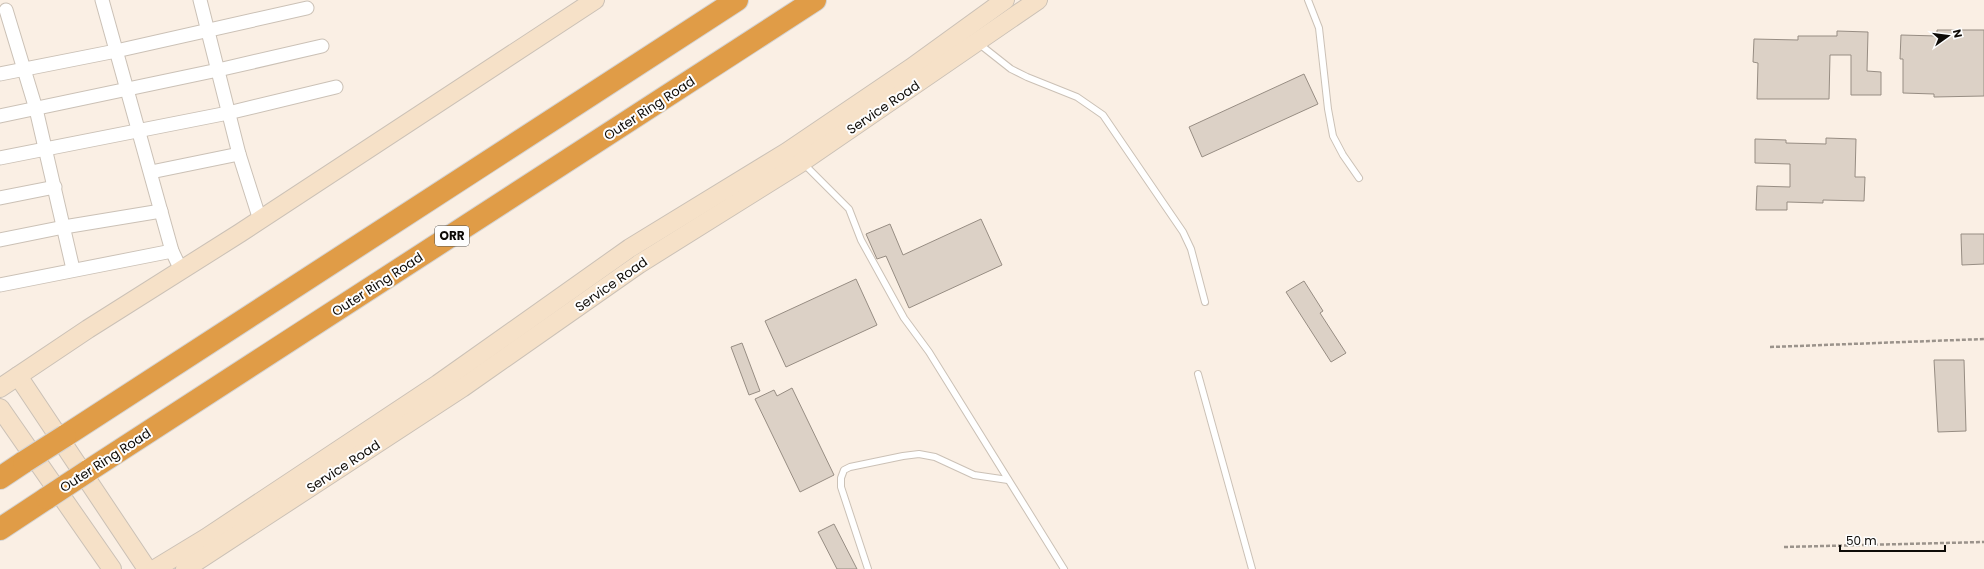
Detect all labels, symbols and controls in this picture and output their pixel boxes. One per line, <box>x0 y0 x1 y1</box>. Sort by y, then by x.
north arrow <box>1928 16 1968 56</box>
text: N <box>1949 28 1966 40</box>
street label: Outer Ring Road <box>600 72 699 145</box>
street label: Service Road <box>843 76 924 139</box>
road number: ORR <box>435 226 469 246</box>
street label: Outer Ring Road <box>328 248 427 321</box>
street label: Service Road <box>571 252 651 316</box>
street label: Outer Ring Road <box>56 424 155 497</box>
street label: Service Road <box>303 436 384 497</box>
scale bar <box>1840 527 1945 553</box>
text: 50 m <box>1846 532 1877 549</box>

